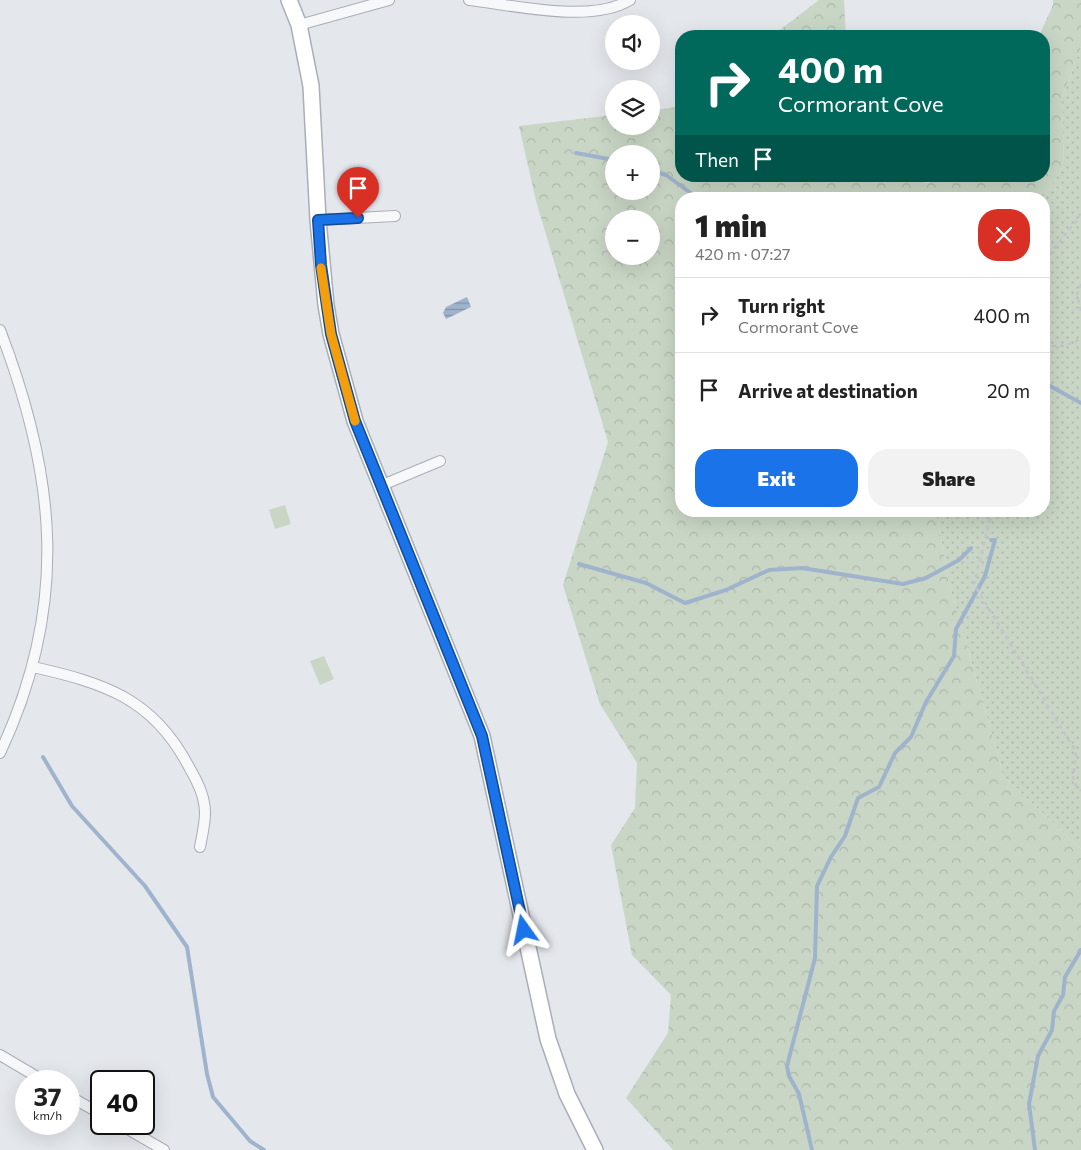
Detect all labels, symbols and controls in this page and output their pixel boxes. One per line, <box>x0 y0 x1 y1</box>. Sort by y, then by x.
map controls <box>605 15 660 265</box>
button: sound <box>605 15 660 70</box>
text: 400 m <box>778 47 883 90</box>
icon: right <box>695 50 760 115</box>
button: layers <box>605 80 660 135</box>
text: Cormorant Cove <box>778 90 944 117</box>
button: + <box>605 145 660 200</box>
icon: arrive <box>749 145 777 173</box>
text: Then <box>695 148 739 171</box>
pin <box>337 167 379 218</box>
icon: arrive <box>344 174 372 202</box>
text: 1 min <box>695 206 767 243</box>
button: close <box>978 209 1030 261</box>
button: − <box>605 210 660 265</box>
text: 420 m · 07:27 <box>695 244 790 263</box>
text: Turn right <box>738 294 825 317</box>
icon: right <box>695 301 723 329</box>
text: 400 m <box>974 304 1030 327</box>
text: Cormorant Cove <box>738 317 858 336</box>
icon: arrive <box>695 376 723 404</box>
text: Arrive at destination <box>738 379 918 402</box>
text: 20 m <box>987 379 1030 402</box>
button: Exit <box>695 449 858 507</box>
button: Share <box>868 449 1030 507</box>
position arrow <box>497 903 549 955</box>
speed limit sign: 40 <box>90 1070 155 1135</box>
text: 37 <box>33 1081 62 1111</box>
text: km/h <box>33 1108 62 1122</box>

